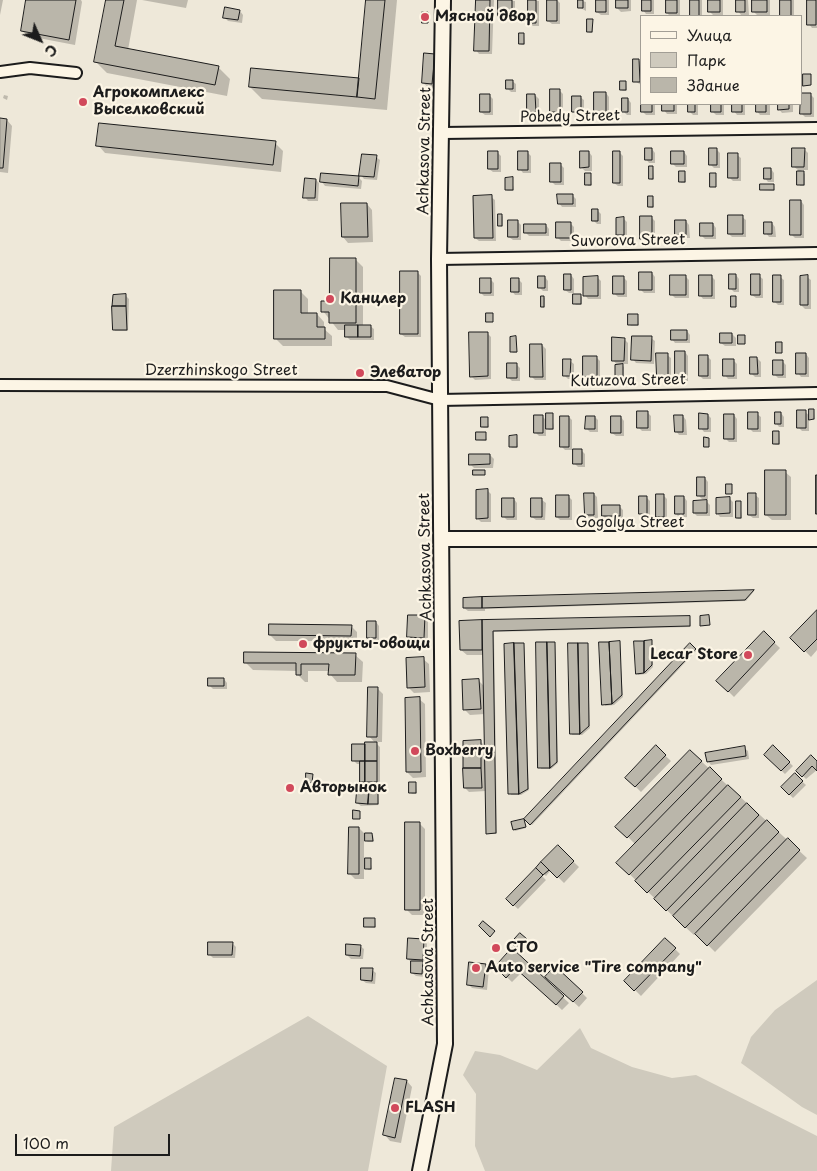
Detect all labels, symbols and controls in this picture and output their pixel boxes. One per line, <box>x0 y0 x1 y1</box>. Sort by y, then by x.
place label: Мясной двор <box>435 8 536 26</box>
marker: Мясной двор <box>419 11 431 23</box>
north arrow <box>15 15 65 65</box>
legend <box>640 15 802 105</box>
text: Улица <box>687 23 732 46</box>
text: С <box>40 40 62 62</box>
text: Парк <box>687 48 726 71</box>
text: Здание <box>687 73 740 96</box>
place label: Агрокомплекс Выселковский <box>93 84 205 119</box>
street label: Achkasova Street <box>415 87 435 215</box>
marker: Агрокомплекс Выселковский <box>77 96 89 108</box>
street label: Pobedy Street <box>520 107 620 127</box>
street label: Suvorova Street <box>571 231 685 251</box>
place label: Канцлер <box>340 290 406 308</box>
marker: Канцлер <box>324 293 336 305</box>
street label: Dzerzhinskogo Street <box>144 362 298 380</box>
place label: Элеватор <box>370 364 441 382</box>
marker: Элеватор <box>354 367 366 379</box>
street label: Kutuzova Street <box>570 371 686 391</box>
street label: Achkasova Street <box>416 493 436 621</box>
street label: Gogolya Street <box>576 514 684 532</box>
place label: фрукты-овощи <box>313 635 430 653</box>
marker: фрукты-овощи <box>297 638 309 650</box>
place label: Lecar Store <box>650 646 738 664</box>
marker: Lecar Store <box>742 649 754 661</box>
place label: Boxberry <box>425 742 493 760</box>
marker: Boxberry <box>409 745 421 757</box>
place label: Авторынок <box>300 779 387 797</box>
marker: Авторынок <box>284 782 296 794</box>
street label: Achkasova Street <box>420 898 438 1026</box>
place label: СТО <box>506 939 538 957</box>
marker: СТО <box>490 942 502 954</box>
place label: Auto service "Tire company" <box>486 959 702 977</box>
marker: Auto service "Tire company" <box>470 962 482 974</box>
place label: FLASH <box>405 1099 456 1117</box>
marker: FLASH <box>389 1102 401 1114</box>
scale bar <box>18 1124 172 1156</box>
text: 100 m <box>23 1131 69 1154</box>

